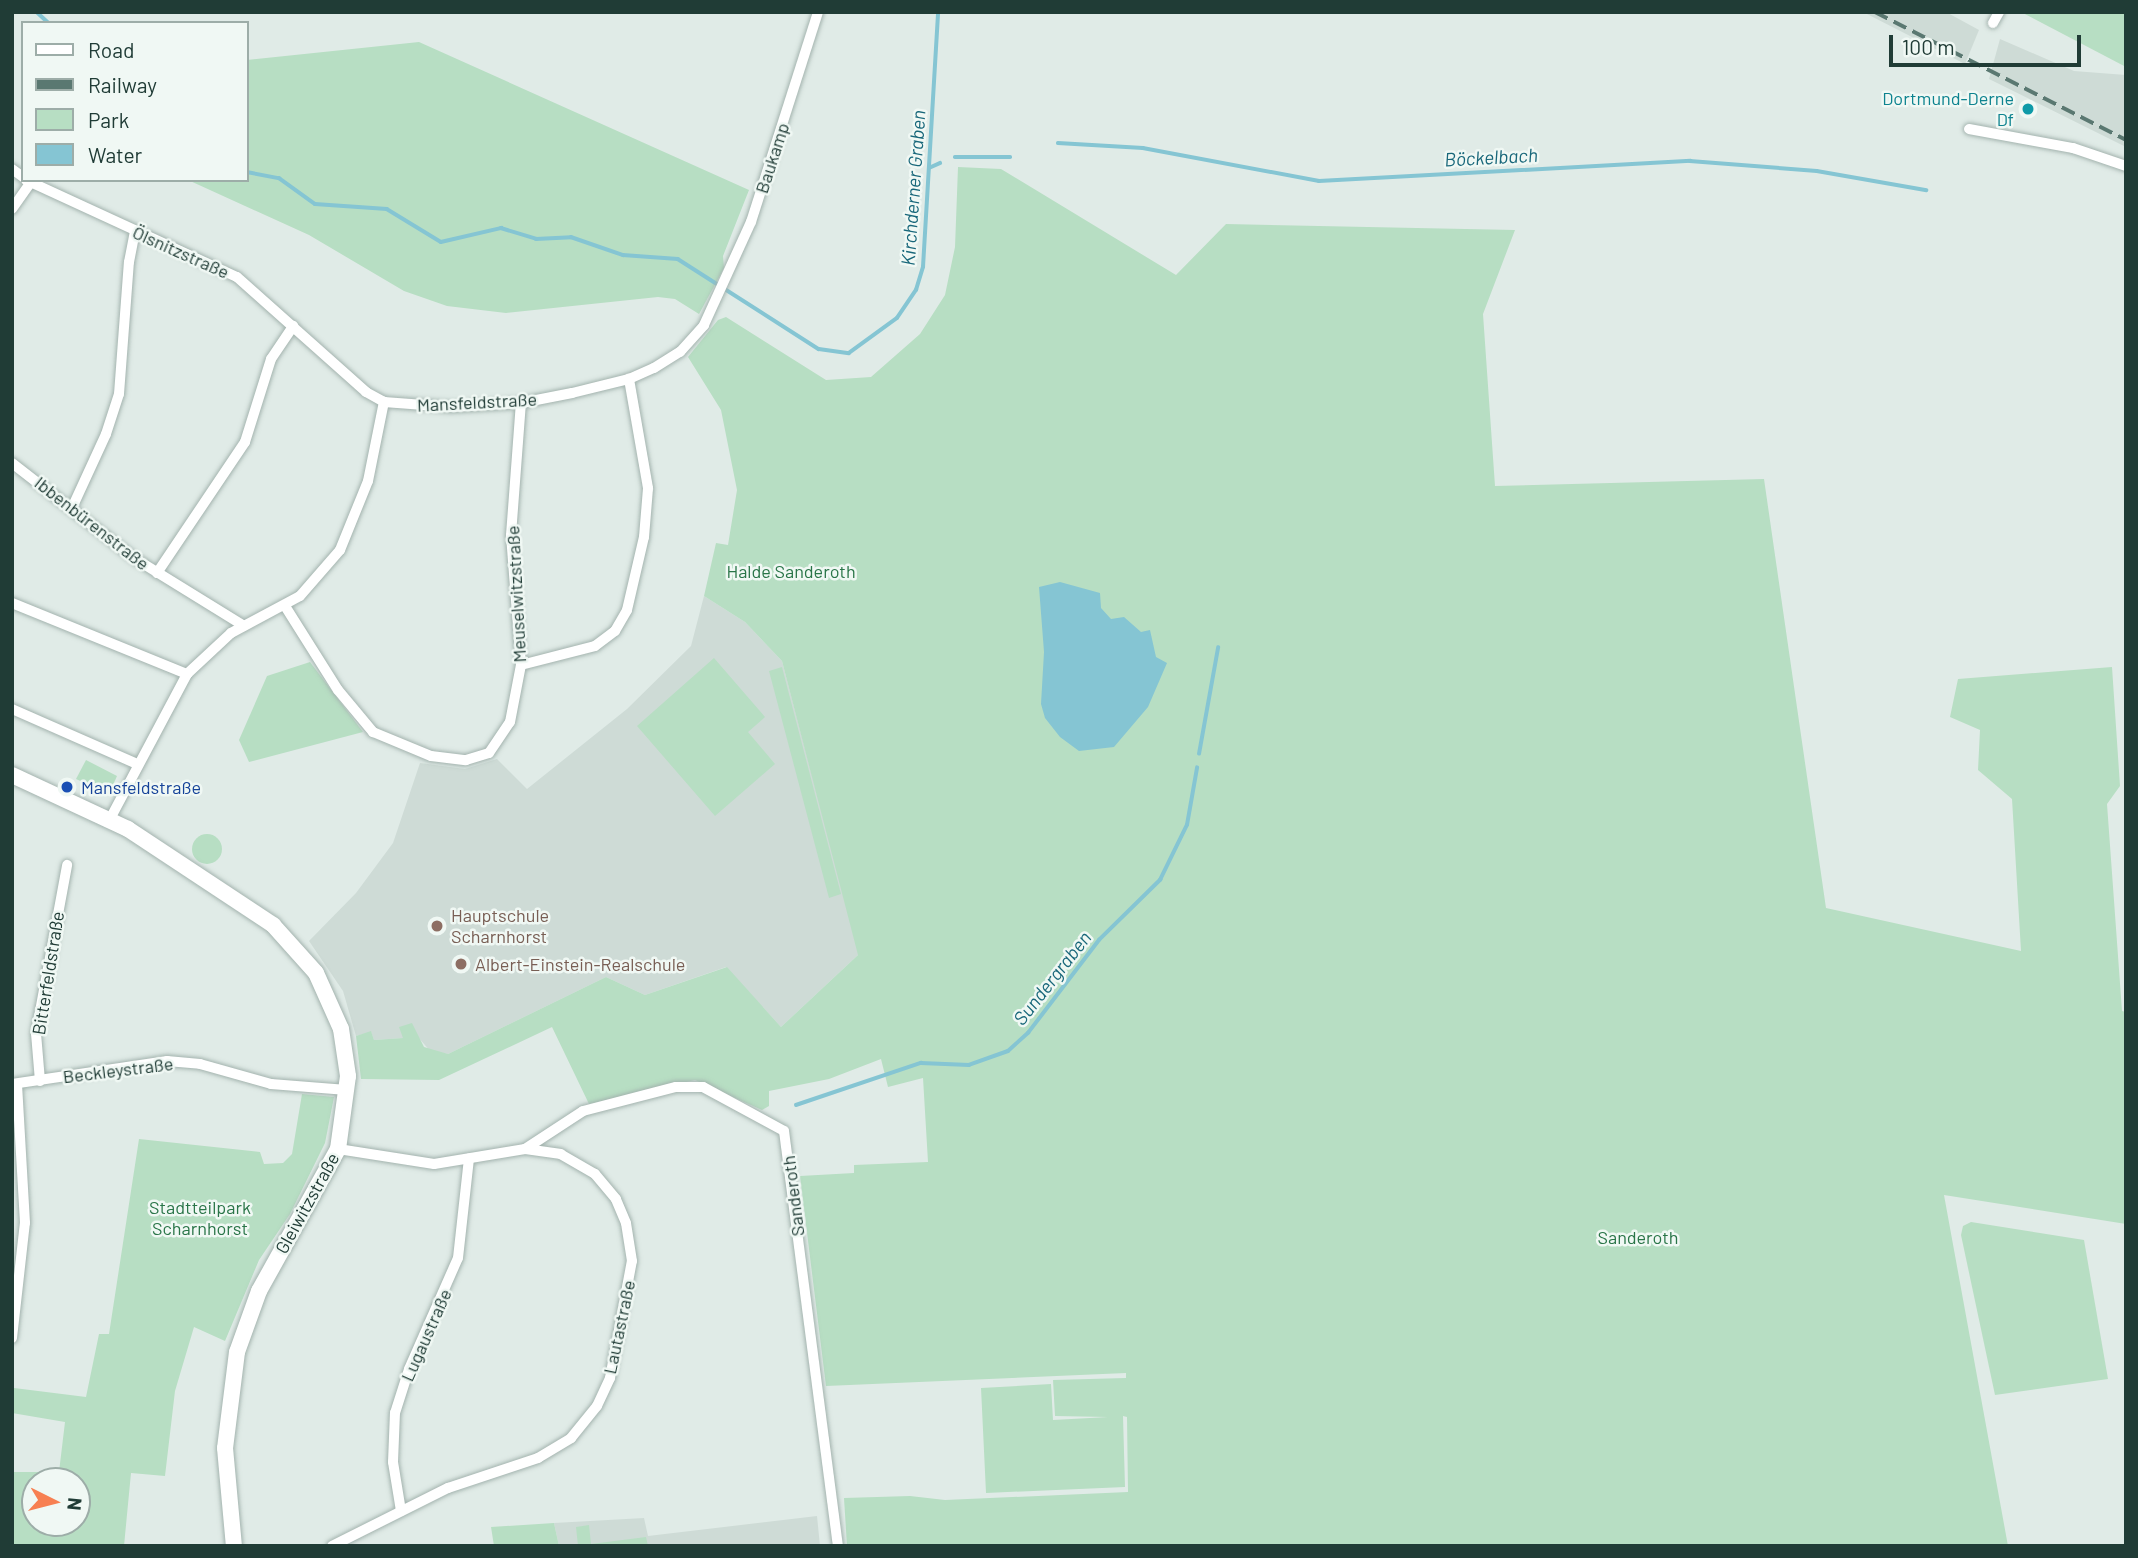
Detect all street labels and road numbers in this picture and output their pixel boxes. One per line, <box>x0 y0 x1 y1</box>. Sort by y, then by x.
street label: Baukamp <box>750 120 794 196</box>
street label: Ölsnitzstraße <box>129 221 233 283</box>
street label: Mansfeldstraße <box>416 388 538 416</box>
street label: Ibbenbürenstraße <box>30 472 154 574</box>
street label: Meuselwitzstraße <box>502 525 530 663</box>
street label: Bitterfeldstraße <box>28 910 68 1036</box>
street label: Beckleystraße <box>62 1053 174 1087</box>
street label: Gleiwitzstraße <box>270 1149 344 1257</box>
street label: Sanderoth <box>777 1154 809 1238</box>
street label: Lautastraße <box>599 1278 639 1376</box>
street label: Lugaustraße <box>396 1285 456 1385</box>

